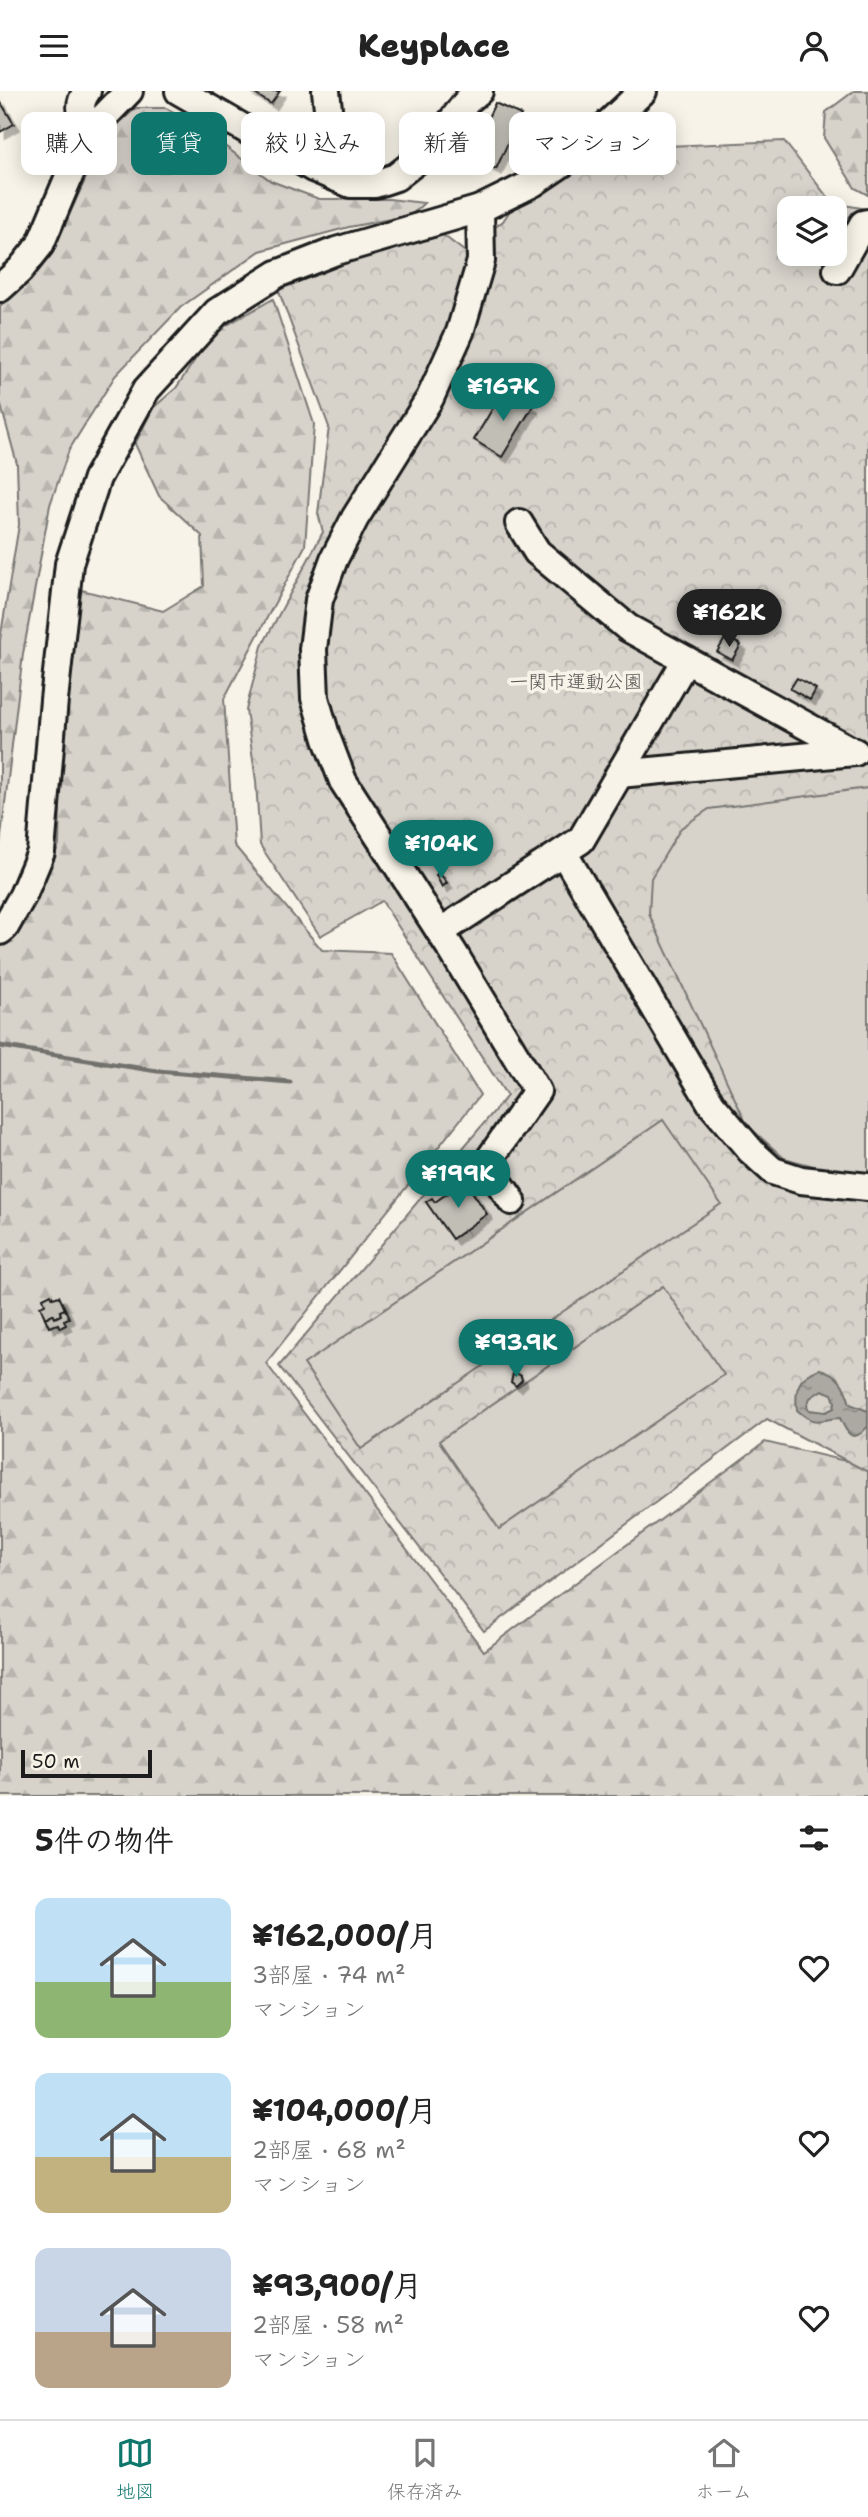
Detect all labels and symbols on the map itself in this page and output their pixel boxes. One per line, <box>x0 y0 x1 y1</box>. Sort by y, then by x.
pin: ¥167K <box>454 363 552 423</box>
pin: ¥162K <box>680 589 778 649</box>
park label: 一関市運動公園 <box>509 669 643 694</box>
pin: ¥104K <box>392 821 490 880</box>
pin: ¥199K <box>409 1151 507 1210</box>
pin: ¥93.9K <box>459 1319 573 1379</box>
scale bar <box>21 1747 152 1779</box>

